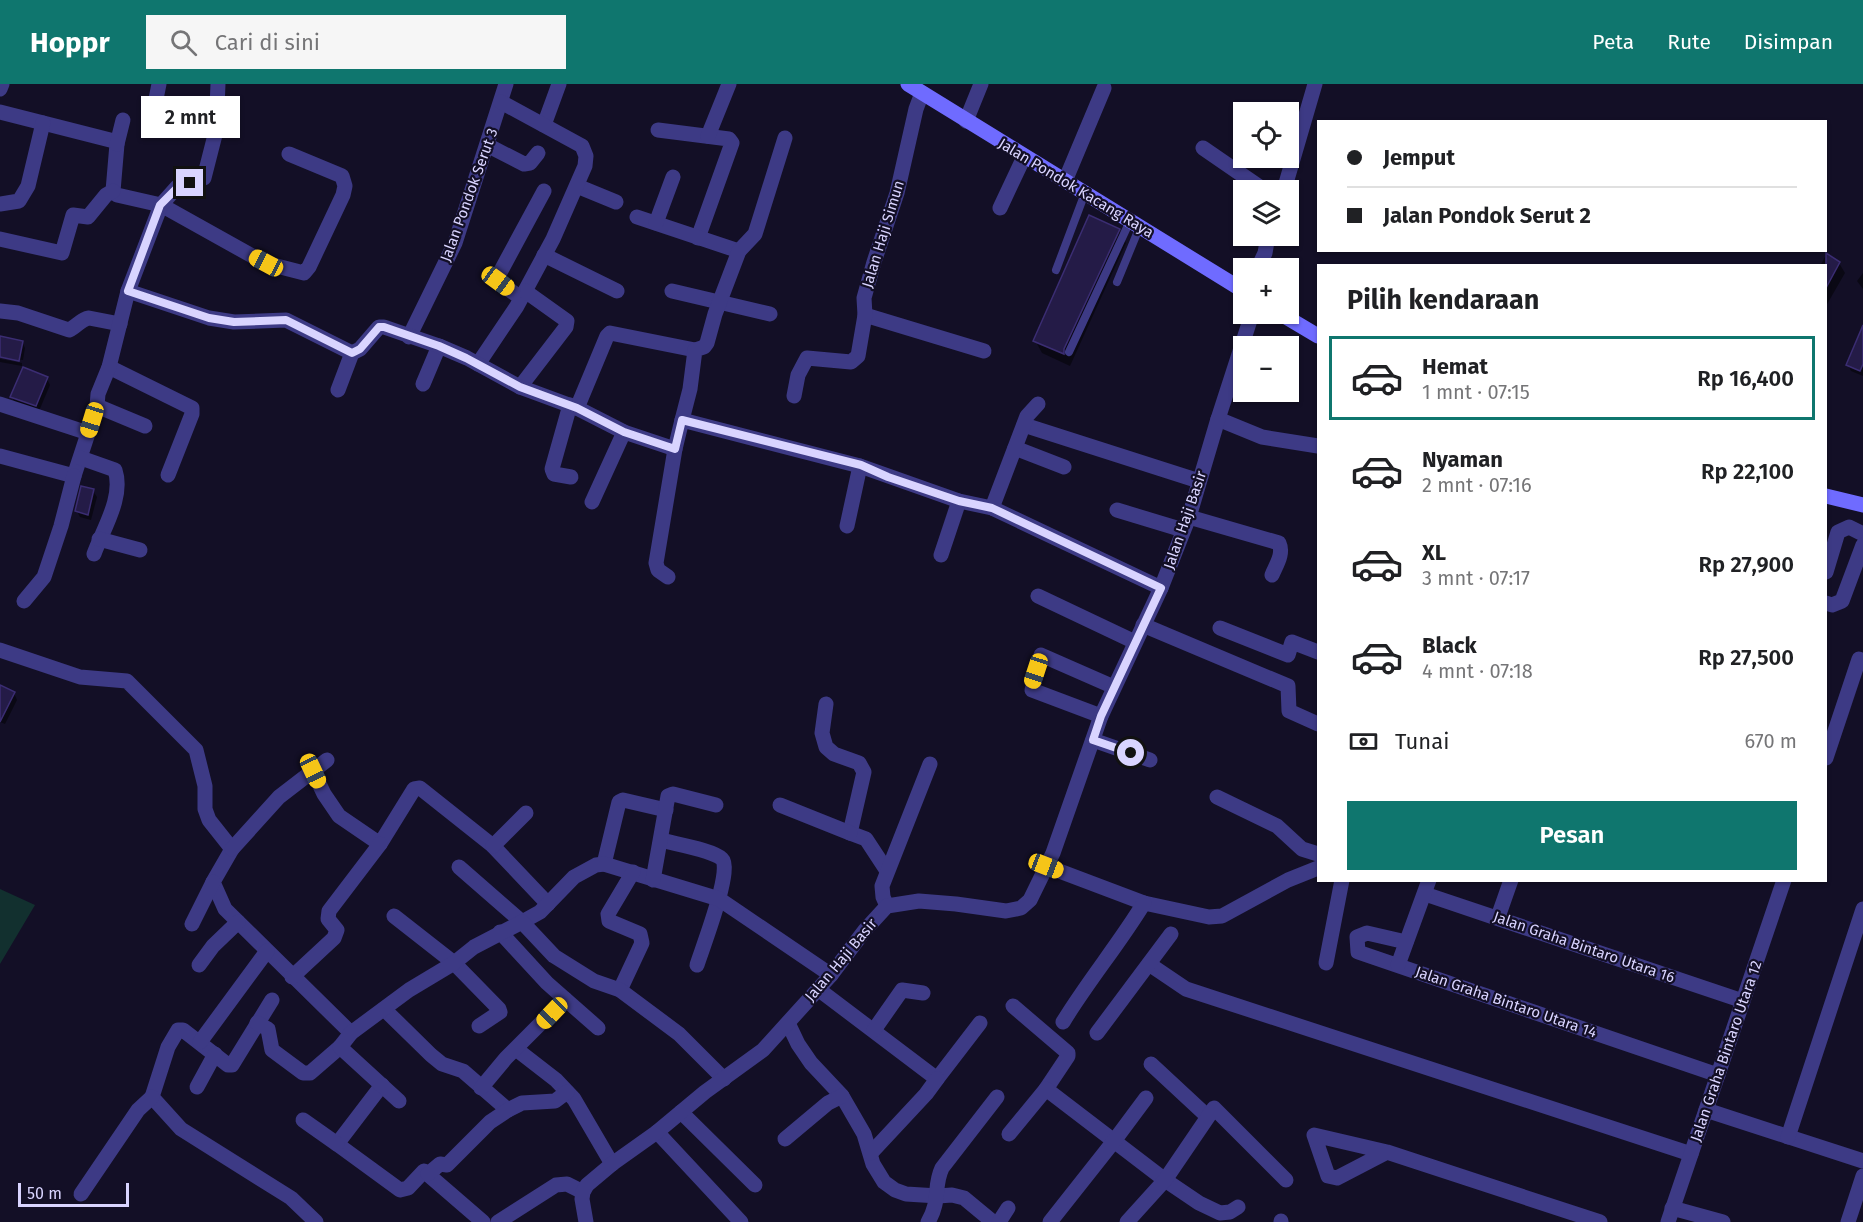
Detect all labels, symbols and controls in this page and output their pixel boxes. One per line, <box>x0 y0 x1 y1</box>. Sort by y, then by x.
search box <box>146 15 566 69</box>
text: Hoppr <box>30 26 110 59</box>
icon: search <box>167 26 200 59</box>
text: Cari di sini <box>215 29 320 56</box>
text: Peta <box>1592 29 1634 55</box>
text: Rute <box>1667 29 1711 55</box>
text: Disimpan <box>1744 29 1833 55</box>
callout: 2 mnt <box>140 96 240 138</box>
map controls <box>1233 102 1299 402</box>
button: locate <box>1233 102 1299 168</box>
text: 2 mnt <box>165 105 216 129</box>
street label: Jalan Pondok Serut 3 <box>436 126 502 264</box>
street label: Jalan Pondok Kacang Raya <box>995 134 1157 242</box>
text: Jemput <box>1383 144 1455 171</box>
route end <box>176 169 203 196</box>
street label: Jalan Haji Simun <box>858 178 908 290</box>
button: layers <box>1233 180 1299 246</box>
text: Jalan Pondok Serut 2 <box>1383 202 1591 229</box>
car <box>246 247 286 279</box>
button: + <box>1233 258 1299 324</box>
car <box>478 263 518 299</box>
text: Pilih kendaraan <box>1347 284 1539 316</box>
button: − <box>1233 336 1299 402</box>
icon: car <box>1350 351 1404 405</box>
text: Hemat <box>1422 353 1488 380</box>
text: Rp 16,400 <box>1697 365 1794 392</box>
text: 1 mnt · 07:15 <box>1422 380 1530 404</box>
car <box>78 400 106 440</box>
icon: car <box>1350 444 1404 498</box>
text: Nyaman <box>1422 446 1503 473</box>
text: Rp 22,100 <box>1701 458 1794 485</box>
street label: Jalan Haji Basir <box>1160 468 1210 571</box>
text: 2 mnt · 07:16 <box>1422 473 1532 497</box>
icon: car <box>1350 537 1404 591</box>
text: XL <box>1422 539 1446 566</box>
text: Rp 27,900 <box>1698 551 1794 578</box>
text: 3 mnt · 07:17 <box>1422 566 1530 590</box>
icon: car <box>1350 630 1404 684</box>
text: Black <box>1422 632 1477 659</box>
text: Rp 27,500 <box>1698 644 1794 671</box>
car <box>1022 651 1050 691</box>
text: 4 mnt · 07:18 <box>1422 659 1533 683</box>
icon: cash <box>1347 725 1380 758</box>
text: Tunai <box>1395 728 1449 755</box>
text: 670 m <box>1745 729 1797 753</box>
route start <box>1117 739 1144 766</box>
car <box>297 751 329 791</box>
button: Pesan <box>1347 801 1797 870</box>
car <box>1026 851 1066 881</box>
street label: Jalan Graha Bintaro Utara 16 <box>1491 907 1677 987</box>
street label: Jalan Haji Basir <box>801 915 881 1005</box>
street label: Jalan Graha Bintaro Utara 12 <box>1687 958 1765 1144</box>
street label: Jalan Graha Bintaro Utara 14 <box>1413 962 1599 1042</box>
car <box>533 994 571 1032</box>
scale bar <box>18 1180 129 1208</box>
text: 50 m <box>27 1184 62 1203</box>

